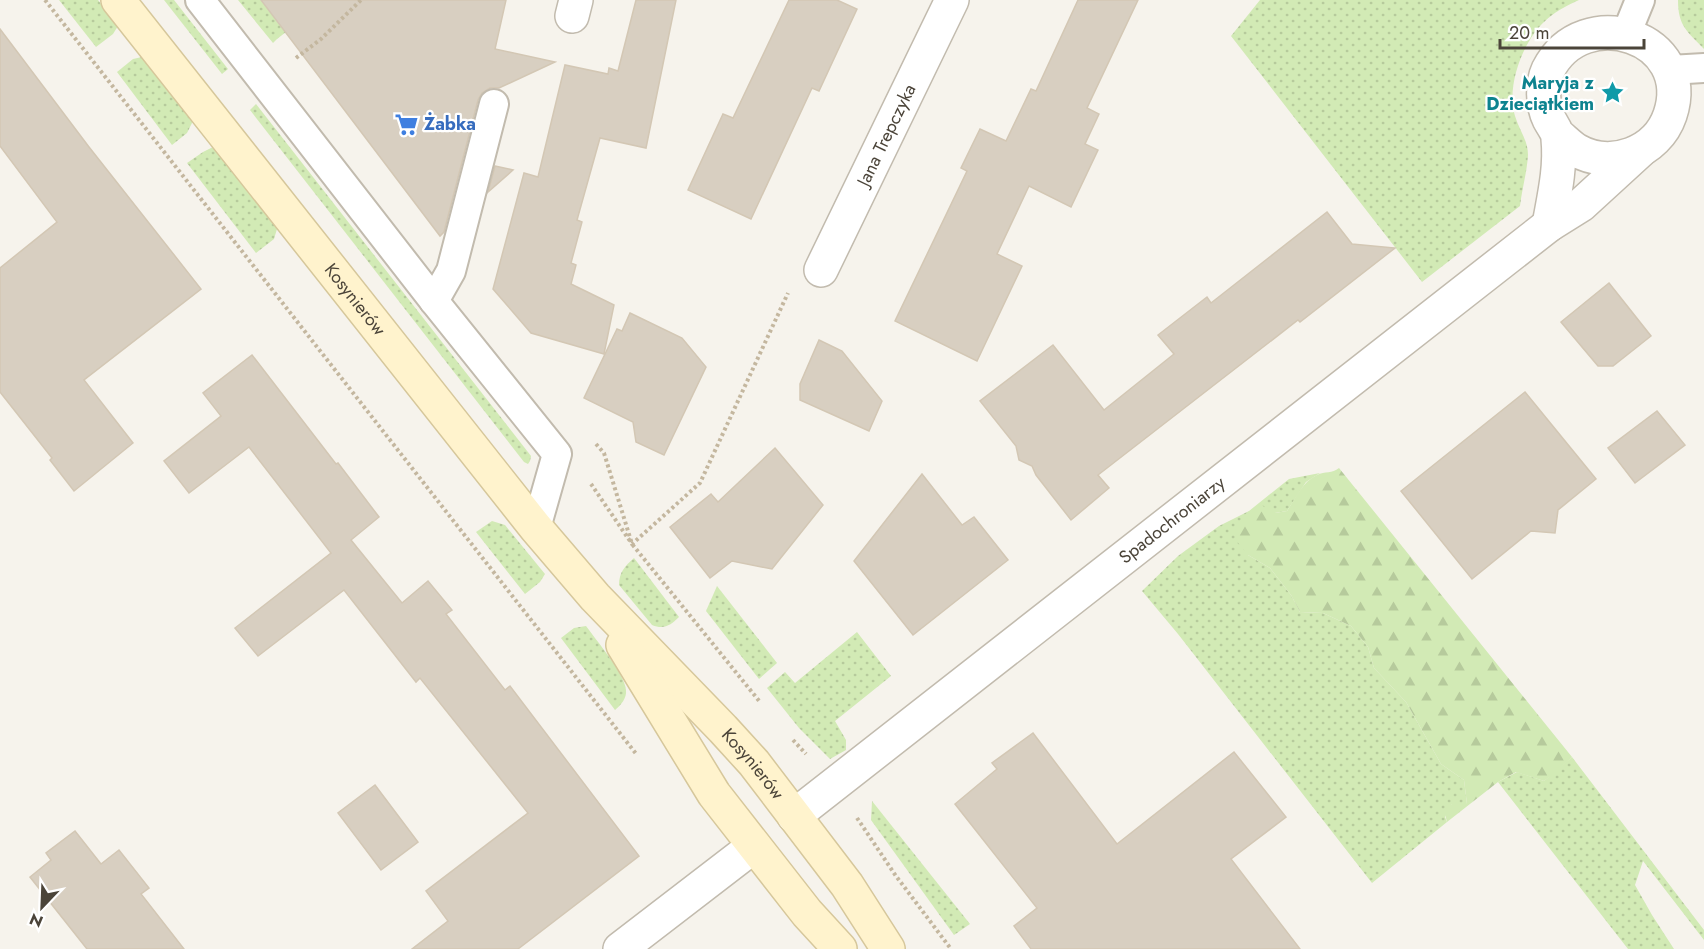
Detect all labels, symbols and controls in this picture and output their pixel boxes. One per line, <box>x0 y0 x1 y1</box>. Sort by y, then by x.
scale bar <box>1500 12 1644 50</box>
text: 20 m <box>1509 20 1549 46</box>
place label: Maryja z Dzieciątkiem <box>1486 70 1595 117</box>
street label: Jana Trepczyka <box>850 80 922 192</box>
place icon: Maryja z Dzieciątkiem <box>1599 80 1625 106</box>
supermarket icon: Żabka <box>393 111 419 137</box>
place label: Żabka <box>424 111 476 137</box>
street label: Kosynierów <box>318 258 392 342</box>
street label: Spadochroniarzy <box>1113 470 1231 570</box>
street label: Kosynierów <box>715 723 791 805</box>
north arrow <box>12 877 72 937</box>
text: N <box>26 907 47 933</box>

